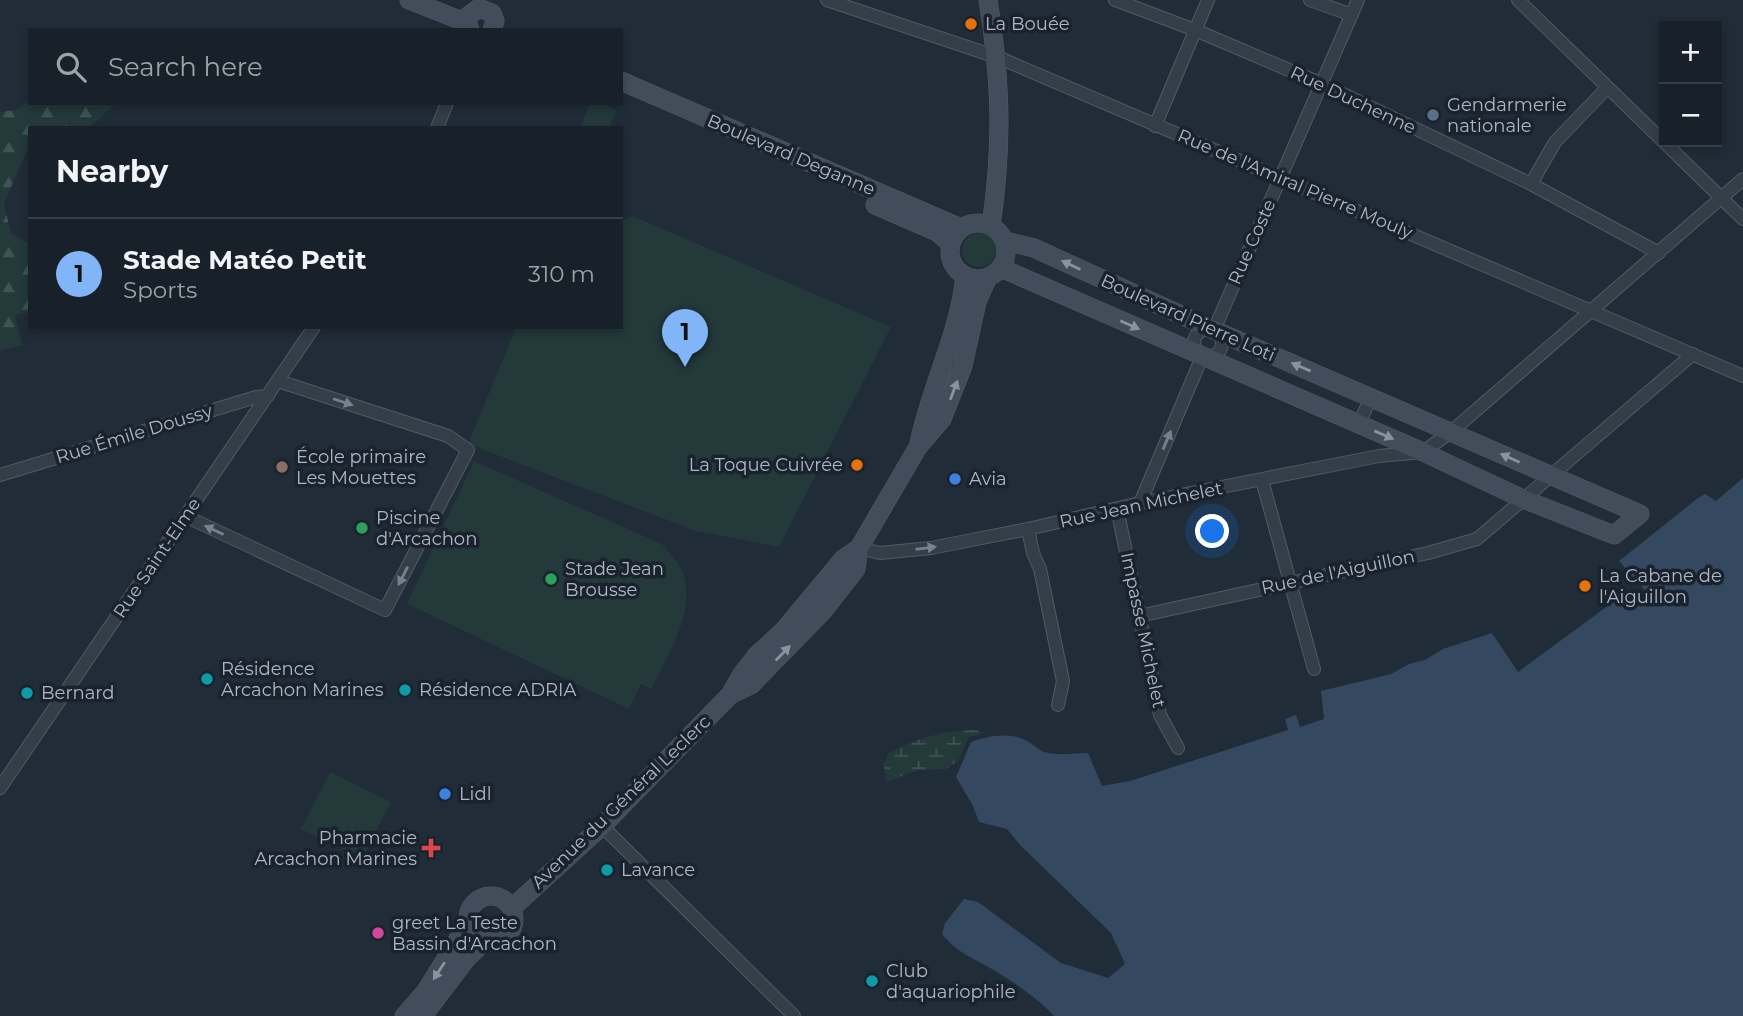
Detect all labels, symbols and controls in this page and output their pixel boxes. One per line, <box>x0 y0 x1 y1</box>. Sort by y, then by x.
place label: La Bouée <box>985 13 1070 35</box>
marker: La Bouée <box>963 16 979 32</box>
map controls <box>1659 21 1722 147</box>
button: + <box>1659 21 1722 84</box>
search box <box>28 28 623 105</box>
icon: search <box>52 48 90 86</box>
text: Search here <box>108 51 263 83</box>
street label: Rue Duchenne <box>1287 61 1419 139</box>
button: − <box>1659 84 1722 147</box>
place label: Gendarmerie nationale <box>1447 94 1567 137</box>
marker: Gendarmerie nationale <box>1425 107 1441 123</box>
street label: Boulevard Deganne <box>704 110 878 200</box>
street label: Rue de l'Amiral Pierre Mouly <box>1174 124 1416 244</box>
text: Nearby <box>56 153 168 190</box>
street label: Rue Coste <box>1223 196 1281 288</box>
text: Stade Matéo Petit <box>123 244 366 276</box>
one-way arrow <box>1060 259 1081 270</box>
text: 1 <box>74 260 84 288</box>
text: 310 m <box>528 260 595 288</box>
street label: Boulevard Pierre Loti <box>1097 270 1279 366</box>
text: Sports <box>123 276 197 304</box>
pin: 1 <box>662 309 708 367</box>
one-way arrow <box>1120 320 1141 331</box>
one-way arrow <box>1290 362 1311 373</box>
one-way arrow <box>948 379 959 400</box>
one-way arrow <box>332 397 353 408</box>
street label: Rue Émile Doussy <box>53 400 215 468</box>
one-way arrow <box>1374 429 1394 441</box>
one-way arrow <box>1161 430 1173 450</box>
place label: École primaire Les Mouettes <box>296 446 426 489</box>
one-way arrow <box>1500 452 1520 463</box>
place label: La Toque Cuivrée <box>689 454 843 476</box>
marker: La Toque Cuivrée <box>849 457 865 473</box>
marker: École primaire Les Mouettes <box>274 459 290 475</box>
place label: Avia <box>969 468 1007 490</box>
marker: Avia <box>947 471 963 487</box>
street label: Rue Jean Michelet <box>1058 477 1224 533</box>
street label: Rue Saint-Elme <box>109 494 205 622</box>
place label: Piscine d'Arcachon <box>376 507 477 550</box>
your location <box>1195 514 1229 548</box>
marker: Piscine d'Arcachon <box>354 520 370 536</box>
one-way arrow <box>204 524 225 535</box>
one-way arrow <box>916 543 938 554</box>
street label: Rue de l'Aiguillon <box>1259 545 1417 599</box>
street label: Impasse Michelet <box>1116 550 1170 710</box>
place label: Stade Jean Brousse <box>565 558 664 601</box>
place label: La Cabane de l'Aiguillon <box>1599 565 1722 608</box>
one-way arrow <box>397 566 409 586</box>
marker: Stade Jean Brousse <box>543 571 559 587</box>
marker: La Cabane de l'Aiguillon <box>1577 578 1593 594</box>
one-way arrow <box>774 645 790 662</box>
place label: Résidence Arcachon Marines <box>221 658 384 701</box>
marker: Résidence Arcachon Marines <box>199 671 215 687</box>
place label: Résidence ADRIA <box>419 679 577 701</box>
place label: Bernard <box>41 682 115 704</box>
marker: Résidence ADRIA <box>397 682 413 698</box>
marker: Bernard <box>19 685 35 701</box>
street label: Avenue du Général Leclerc <box>527 711 715 893</box>
place label: Lidl <box>459 783 492 805</box>
marker: Lidl <box>437 786 453 802</box>
place label: Pharmacie Arcachon Marines <box>254 827 417 870</box>
marker: Pharmacie Arcachon Marines <box>423 840 439 856</box>
place label: Lavance <box>621 859 695 881</box>
marker: Lavance <box>599 862 615 878</box>
place label: greet La Teste Bassin d'Arcachon <box>392 912 557 955</box>
marker: greet La Teste Bassin d'Arcachon <box>370 925 386 941</box>
place label: Club d'aquariophile <box>886 960 1016 1003</box>
one-way arrow <box>433 962 446 981</box>
marker: Club d'aquariophile <box>864 973 880 989</box>

